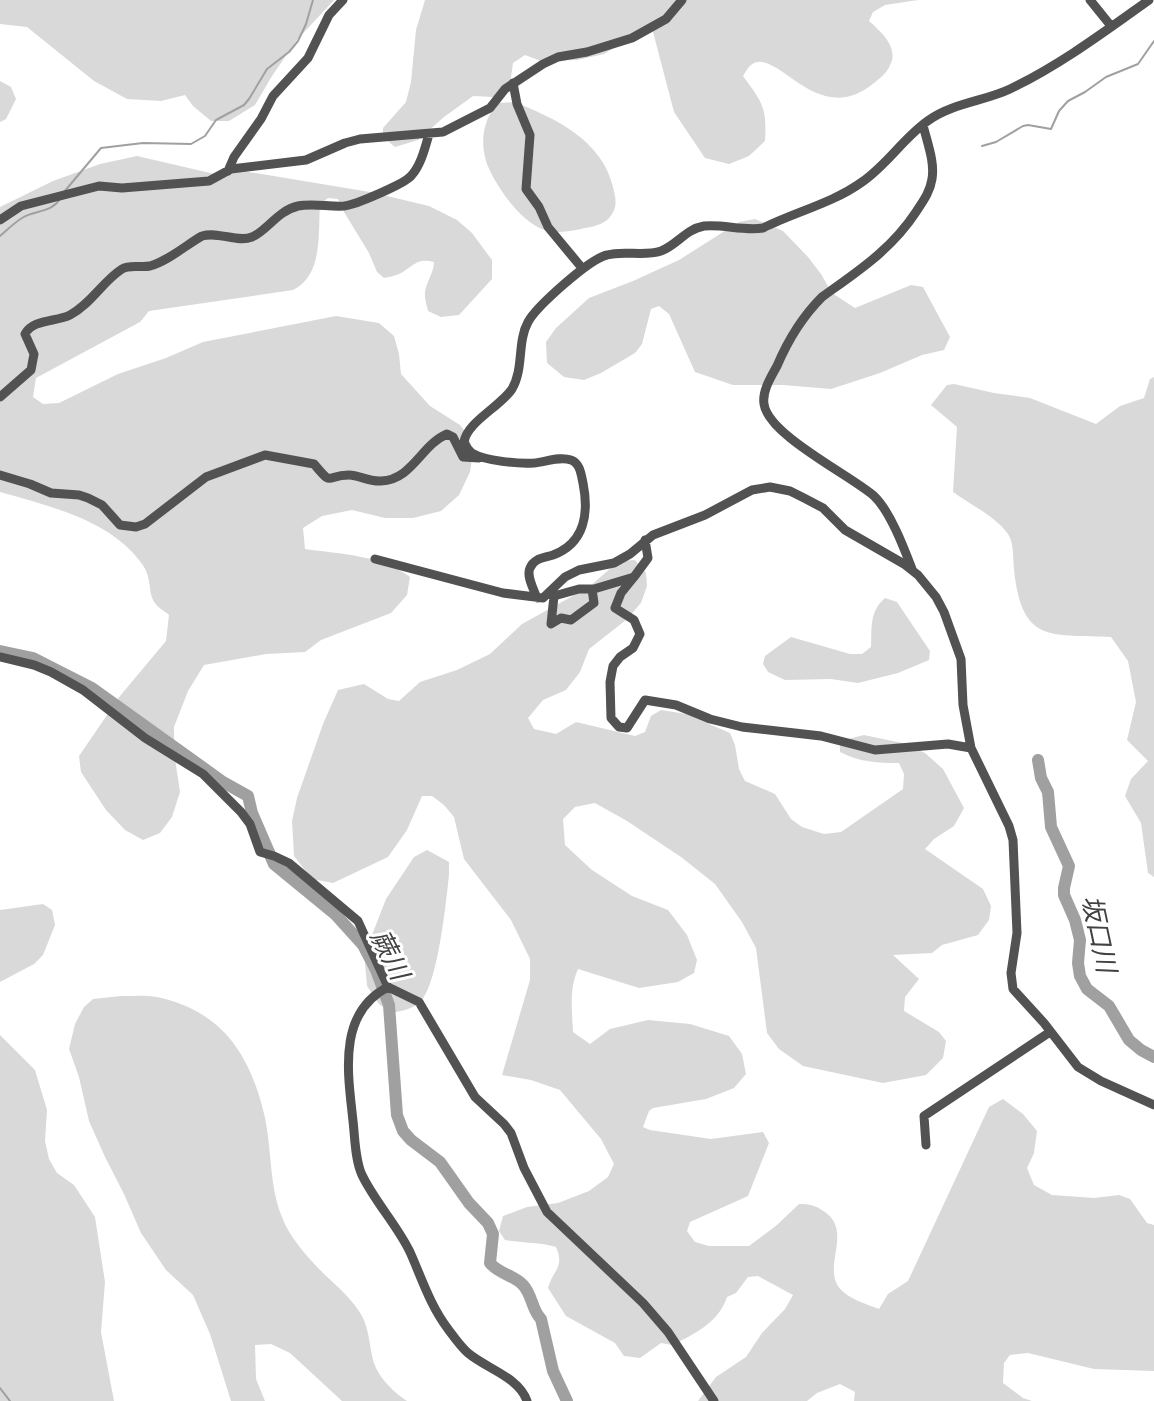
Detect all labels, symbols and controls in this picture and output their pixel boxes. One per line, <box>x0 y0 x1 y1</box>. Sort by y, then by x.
water label: 坂口川 <box>1077 893 1120 978</box>
water label: 蕨川 <box>366 925 415 987</box>

